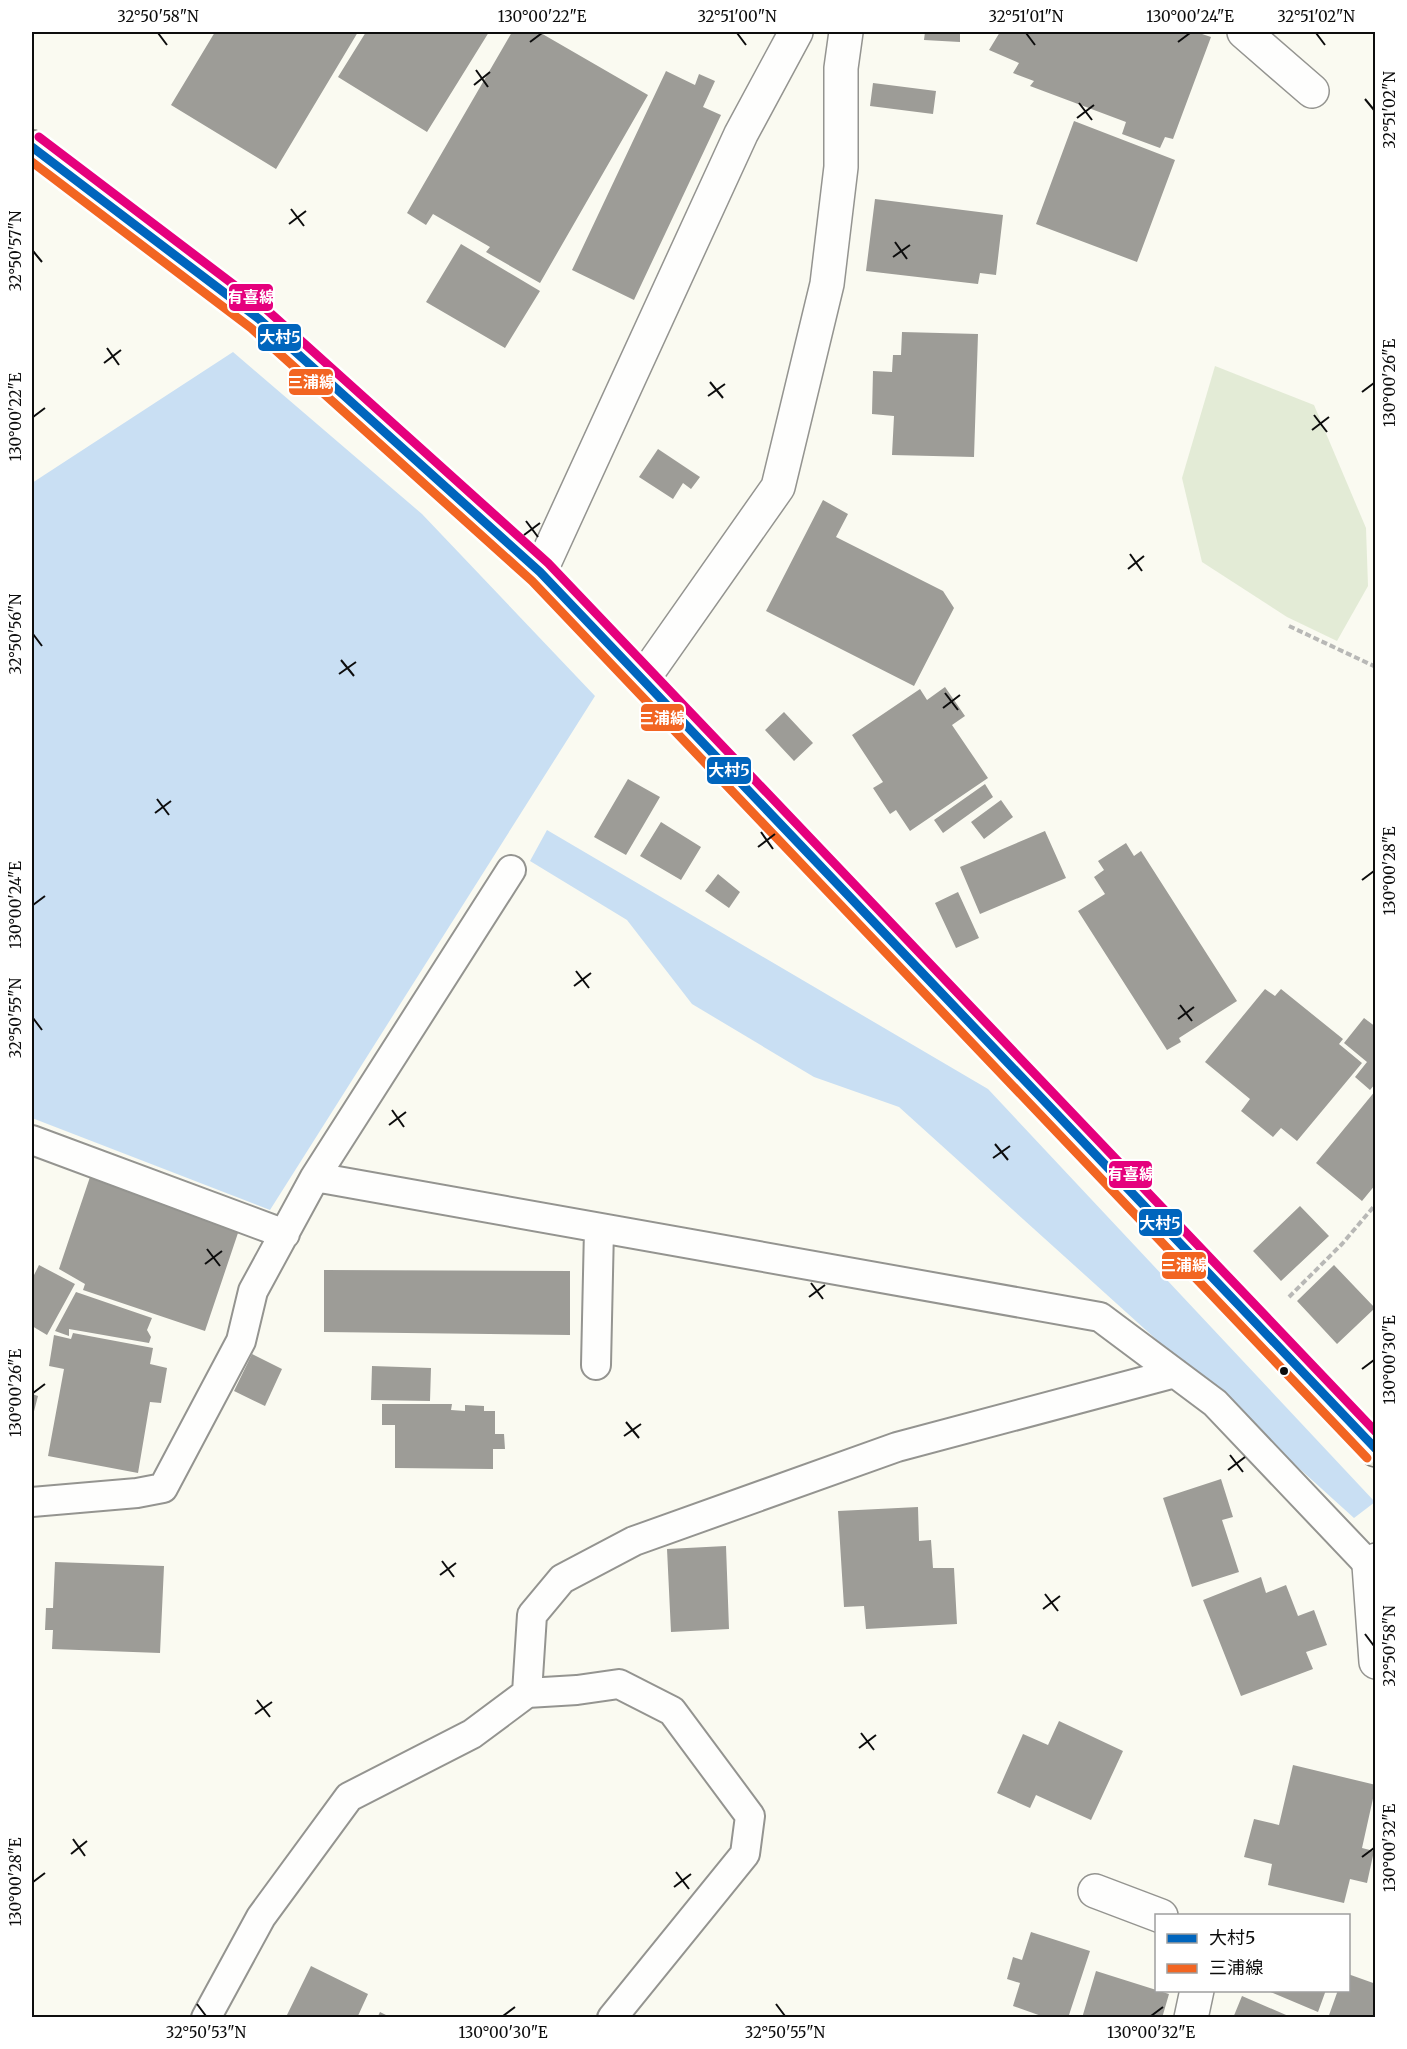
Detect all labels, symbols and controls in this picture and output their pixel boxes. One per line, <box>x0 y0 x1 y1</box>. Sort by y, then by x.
text: 32°50'58"N <box>117 7 199 26</box>
text: 130°00'22"E <box>498 7 587 26</box>
text: 32°51'00"N <box>697 7 777 26</box>
text: 32°51'01"N <box>989 7 1064 26</box>
text: 130°00'24"E <box>1146 7 1234 26</box>
text: 32°51'02"N <box>1277 7 1355 26</box>
text: 32°51'02"N <box>1380 71 1399 149</box>
text: 32°50'57"N <box>6 210 25 291</box>
line badge: 有喜線 <box>228 283 274 312</box>
text: 有喜線 <box>227 287 275 307</box>
line badge: 大村5 <box>257 323 302 352</box>
text: 大村5 <box>259 327 301 347</box>
text: 130°00'26"E <box>1380 339 1399 427</box>
line badge: 三浦線 <box>288 368 334 396</box>
text: 130°00'22"E <box>6 372 25 461</box>
text: 三浦線 <box>287 372 335 392</box>
text: 32°50'56"N <box>6 593 25 674</box>
line badge: 三浦線 <box>640 703 685 732</box>
text: 三浦線 <box>638 708 686 728</box>
line badge: 大村5 <box>706 756 752 785</box>
text: 大村5 <box>708 760 750 780</box>
text: 130°00'28"E <box>1380 826 1399 915</box>
text: 130°00'24"E <box>6 861 25 949</box>
text: 32°50'55"N <box>6 977 25 1058</box>
line badge: 有喜線 <box>1108 1160 1153 1189</box>
text: 有喜線 <box>1107 1164 1155 1184</box>
line badge: 大村5 <box>1138 1208 1183 1237</box>
text: 大村5 <box>1139 1213 1181 1233</box>
line badge: 三浦線 <box>1161 1251 1207 1280</box>
text: 三浦線 <box>1160 1255 1208 1275</box>
text: 130°00'30"E <box>1380 1315 1399 1405</box>
text: 130°00'26"E <box>6 1349 25 1437</box>
unlabelled marker <box>1278 1365 1290 1377</box>
text: 32°50'58"N <box>1380 1605 1399 1687</box>
text: 130°00'32"E <box>1380 1804 1399 1892</box>
text: 130°00'28"E <box>6 1837 25 1926</box>
legend <box>1155 1914 1350 1992</box>
text: 大村5 <box>1209 1926 1256 1949</box>
text: 三浦線 <box>1209 1956 1263 1979</box>
text: 32°50'53"N <box>166 2023 247 2042</box>
text: 130°00'30"E <box>458 2023 548 2042</box>
text: 32°50'55"N <box>745 2023 826 2042</box>
text: 130°00'32"E <box>1107 2023 1195 2042</box>

